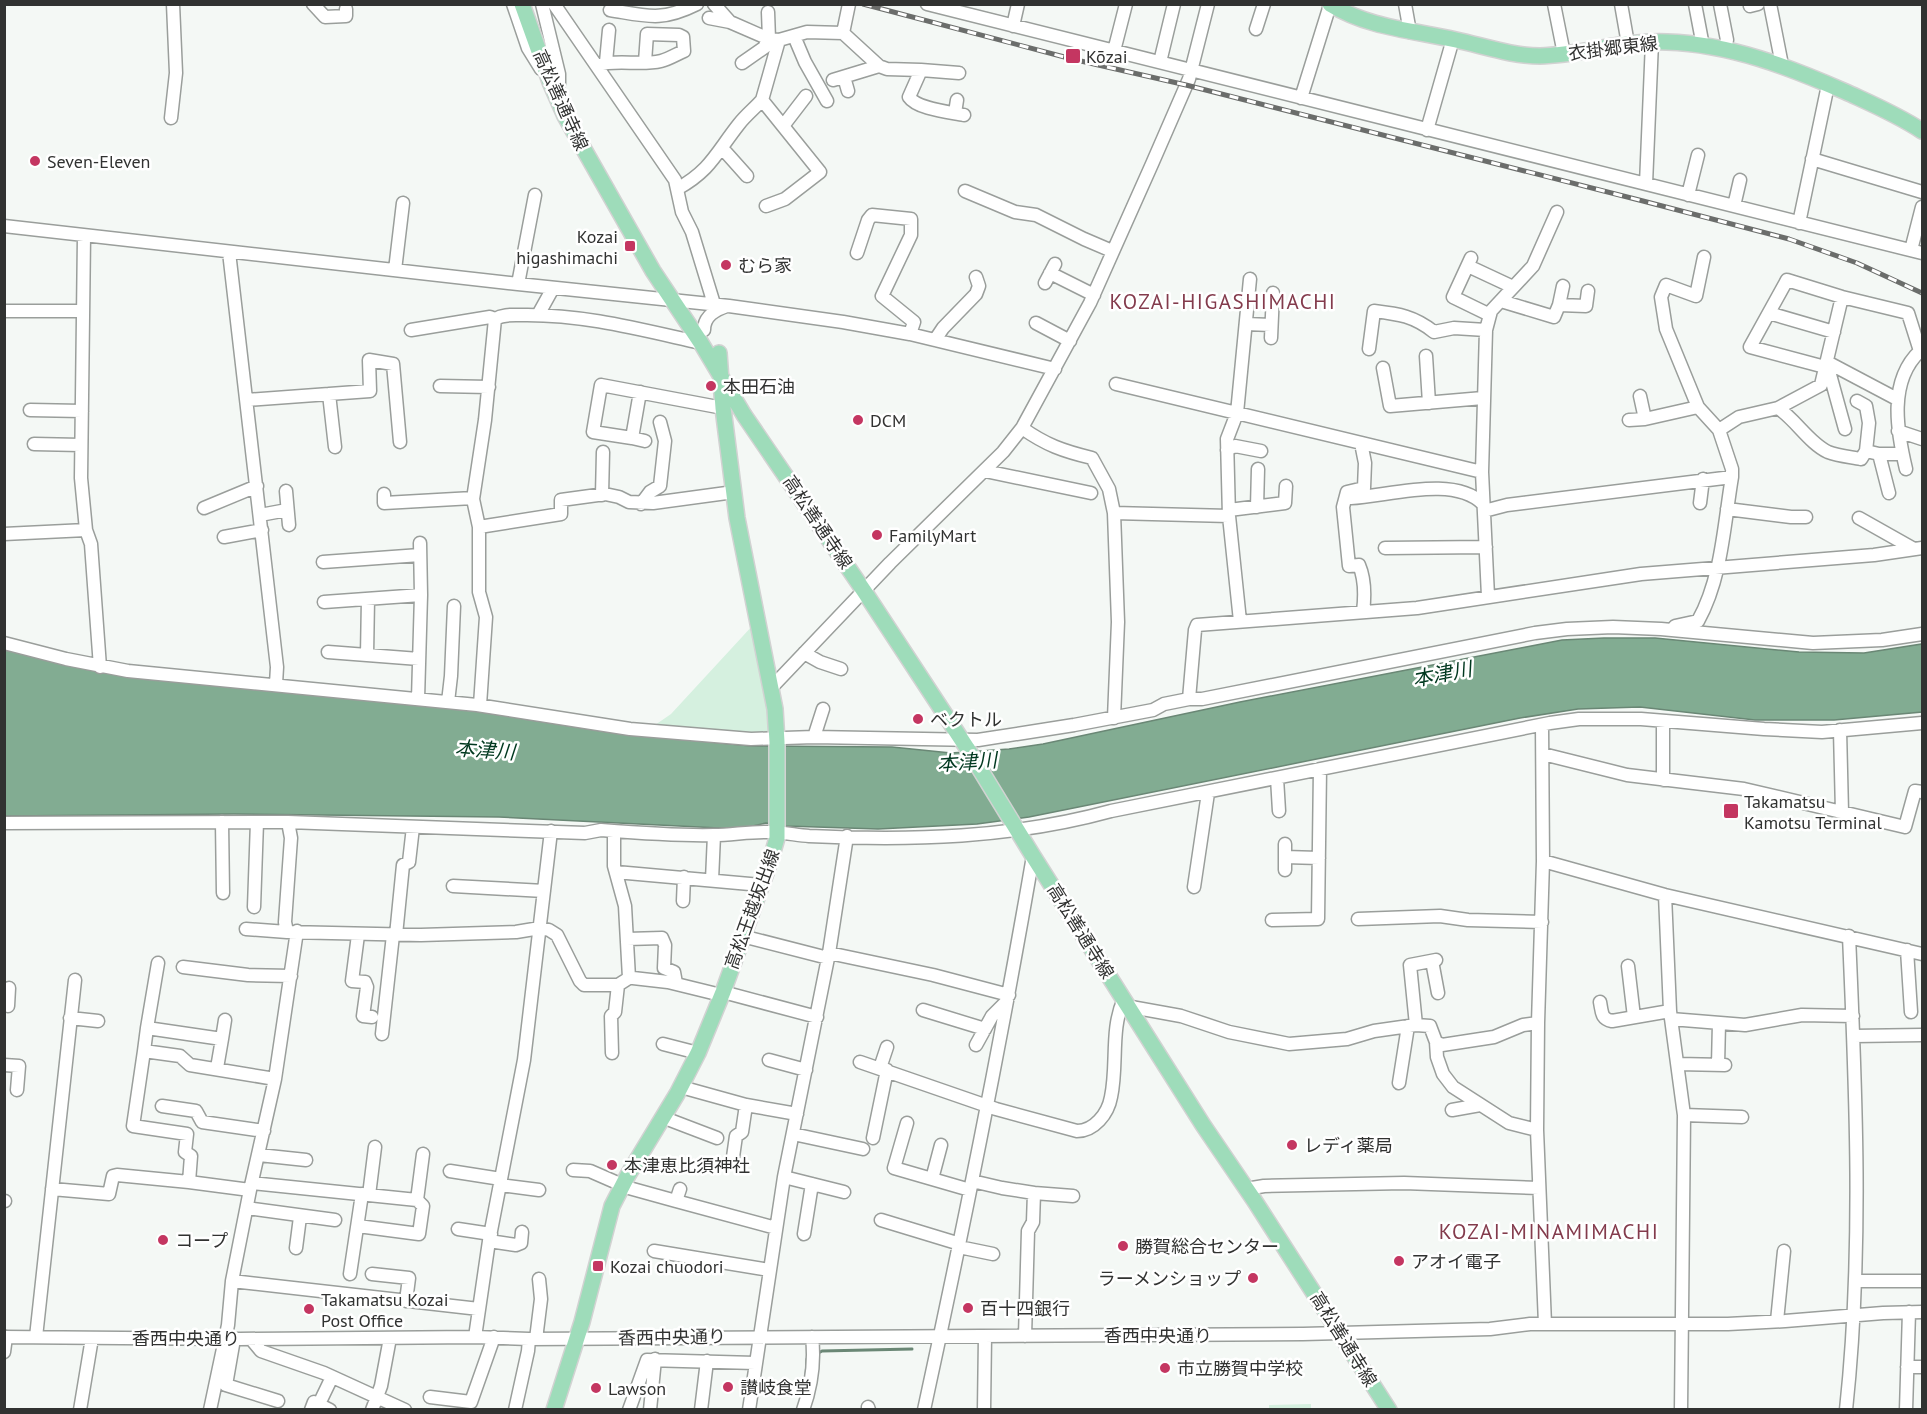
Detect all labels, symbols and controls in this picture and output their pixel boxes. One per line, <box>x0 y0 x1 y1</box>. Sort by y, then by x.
street label: 衣掛郷東線 <box>1567 31 1659 65</box>
place label: Kōzai <box>1086 45 1128 68</box>
street label: 高松善通寺線 <box>529 46 593 154</box>
marker: Kōzai <box>1064 47 1082 65</box>
place label: Seven-Eleven <box>47 150 150 173</box>
marker: Seven-Eleven <box>28 154 42 168</box>
place label: Kozai higashimachi <box>516 225 618 269</box>
marker: Kozai higashimachi <box>623 239 637 253</box>
place label: むら家 <box>738 254 792 277</box>
marker: むら家 <box>719 258 733 272</box>
district label: KOZAI-HIGASHIMACHI <box>1110 288 1336 315</box>
place label: 本田石油 <box>723 375 795 398</box>
marker: 本田石油 <box>704 379 718 393</box>
place label: DCM <box>870 409 906 432</box>
marker: DCM <box>851 413 865 427</box>
street label: 高松善通寺線 <box>778 471 858 573</box>
place label: FamilyMart <box>889 524 976 547</box>
marker: FamilyMart <box>870 528 884 542</box>
water label: 本津川 <box>1410 655 1476 692</box>
place label: ベクトル <box>930 708 1002 731</box>
marker: ベクトル <box>911 712 925 726</box>
water label: 本津川 <box>454 735 518 765</box>
water label: 本津川 <box>936 747 1000 777</box>
place label: Takamatsu Kamotsu Terminal <box>1744 790 1882 834</box>
marker: Takamatsu Kamotsu Terminal <box>1722 802 1740 820</box>
street label: 高松王越坂出線 <box>720 846 784 972</box>
street label: 高松善通寺線 <box>1043 879 1119 983</box>
place label: レディ薬局 <box>1304 1134 1393 1157</box>
marker: レディ薬局 <box>1285 1138 1299 1152</box>
place label: 本津恵比須神社 <box>624 1154 750 1177</box>
marker: 本津恵比須神社 <box>605 1158 619 1172</box>
district label: KOZAI-MINAMIMACHI <box>1439 1218 1659 1245</box>
place label: コープ <box>175 1229 228 1252</box>
marker: コープ <box>156 1233 170 1247</box>
place label: 勝賀総合センター <box>1135 1235 1279 1258</box>
marker: 勝賀総合センター <box>1116 1239 1130 1253</box>
place label: アオイ電子 <box>1411 1250 1501 1273</box>
marker: アオイ電子 <box>1392 1254 1406 1268</box>
place label: Kozai chuodori <box>610 1255 724 1278</box>
marker: Kozai chuodori <box>591 1259 605 1273</box>
place label: ラーメンショップ <box>1098 1267 1241 1290</box>
marker: ラーメンショップ <box>1246 1271 1260 1285</box>
street label: 高松善通寺線 <box>1306 1287 1382 1391</box>
place label: Takamatsu Kozai Post Office <box>321 1288 449 1332</box>
place label: 百十四銀行 <box>980 1297 1070 1320</box>
marker: 百十四銀行 <box>961 1301 975 1315</box>
marker: Takamatsu Kozai Post Office <box>302 1302 316 1316</box>
street label: 香西中央通り <box>1104 1324 1212 1347</box>
street label: 香西中央通り <box>618 1325 726 1349</box>
street label: 香西中央通り <box>132 1327 240 1350</box>
place label: 市立勝賀中学校 <box>1177 1357 1303 1380</box>
marker: 市立勝賀中学校 <box>1158 1361 1172 1375</box>
place label: 讃岐食堂 <box>740 1376 812 1399</box>
place label: Lawson <box>608 1377 666 1400</box>
marker: 讃岐食堂 <box>721 1380 735 1394</box>
marker: Lawson <box>589 1381 603 1395</box>

